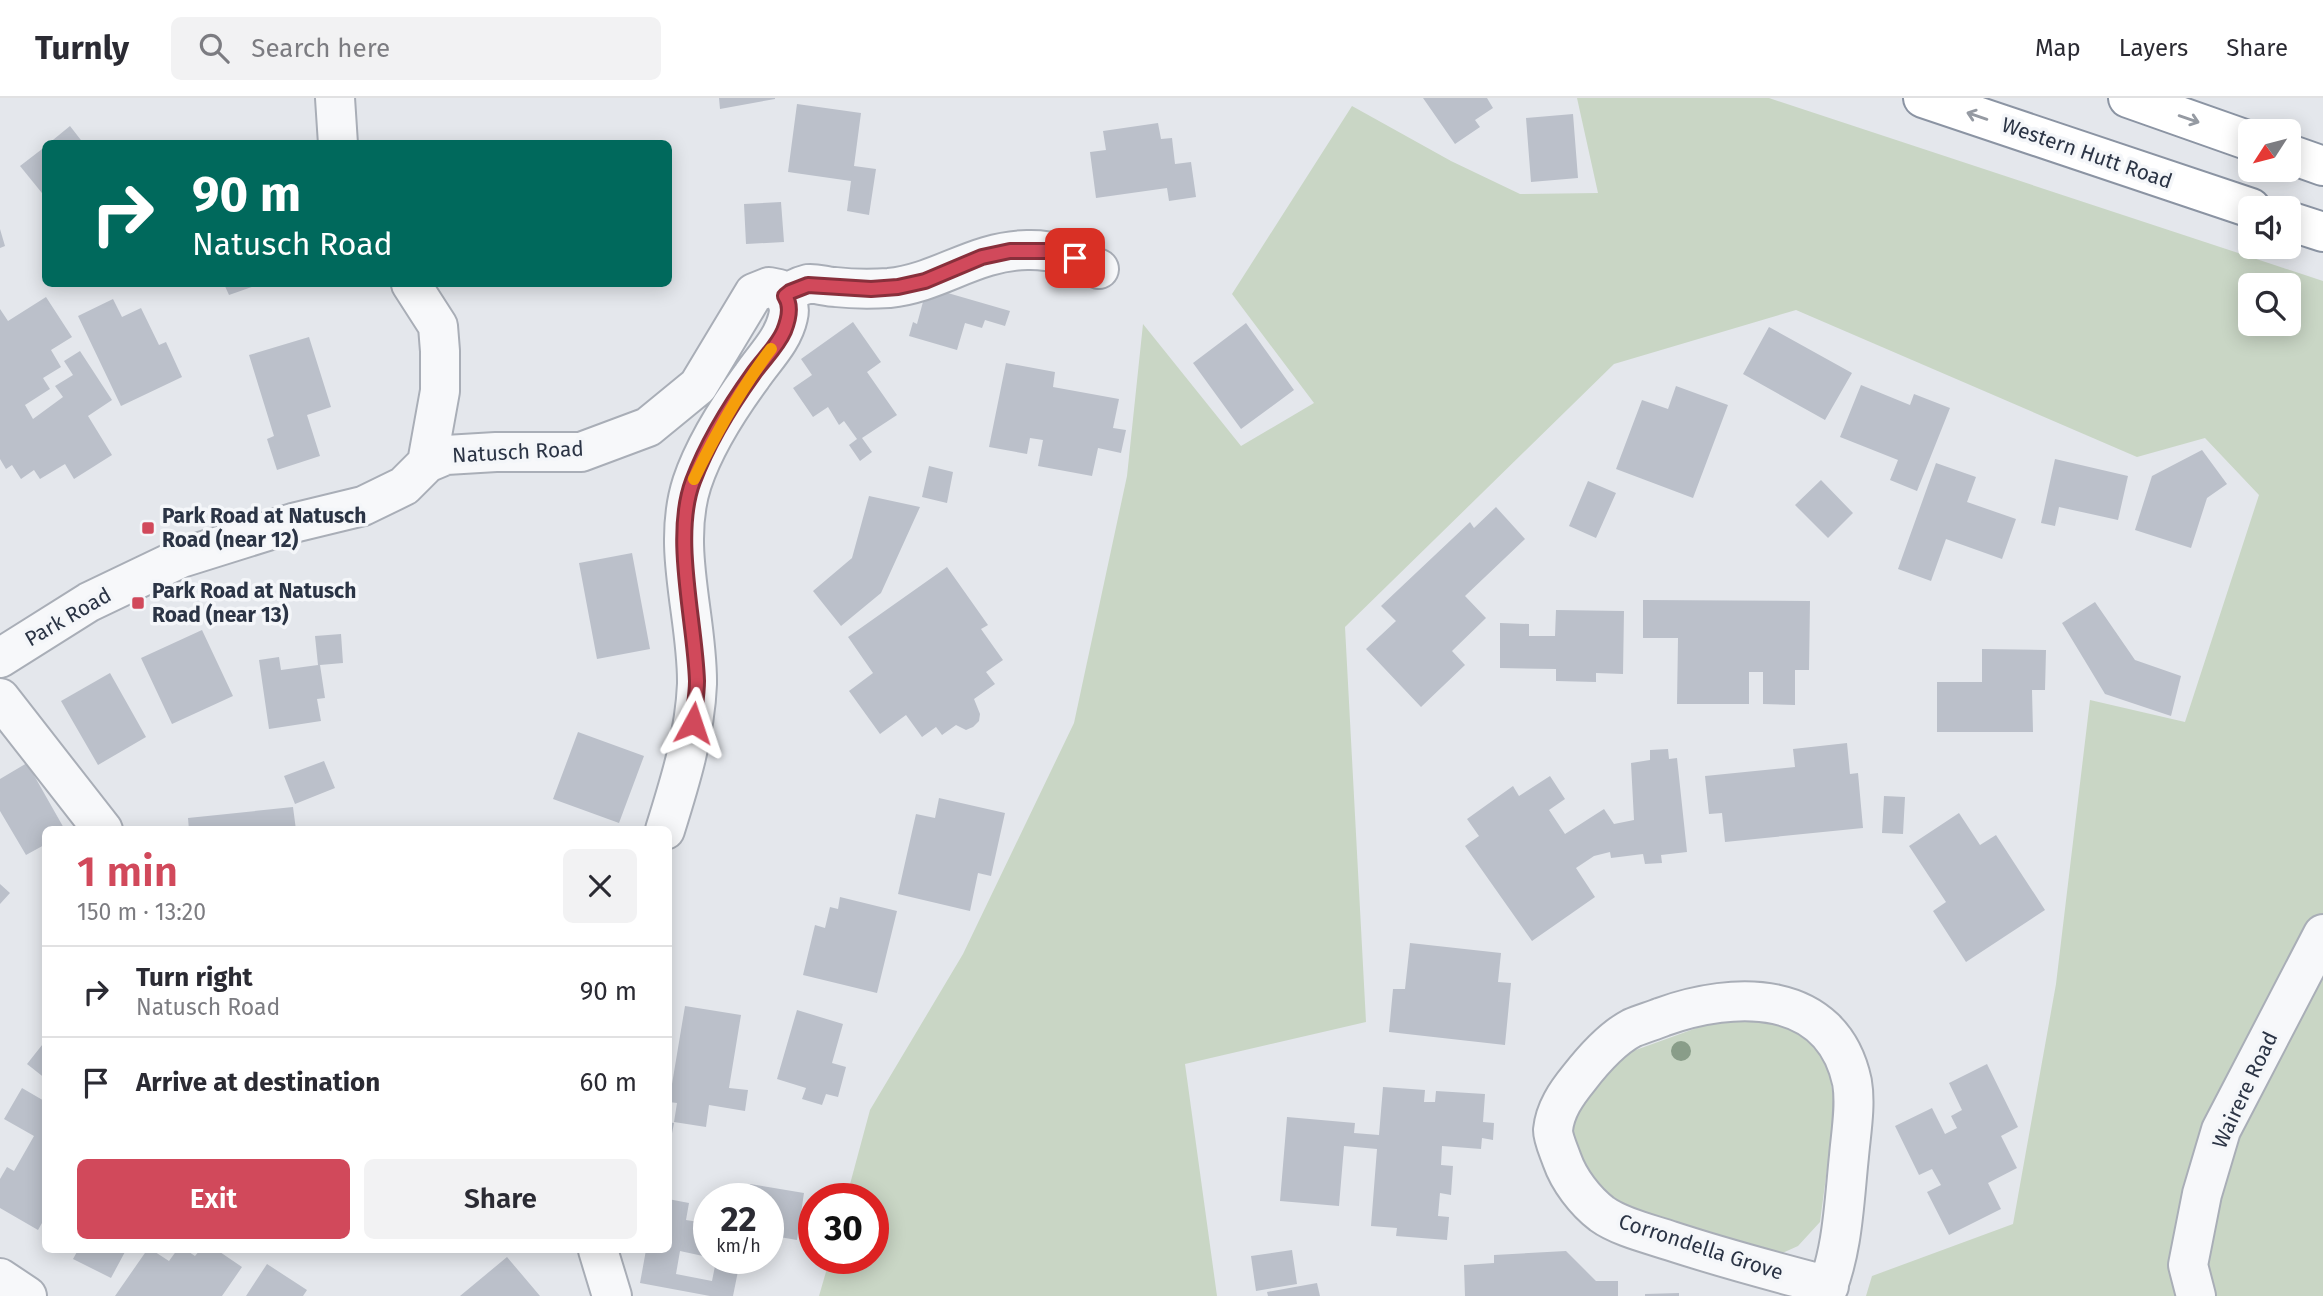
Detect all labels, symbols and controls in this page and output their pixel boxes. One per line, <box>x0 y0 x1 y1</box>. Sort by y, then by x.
search box <box>171 17 661 80</box>
text: Turnly <box>35 28 129 68</box>
icon: search <box>195 29 233 67</box>
text: Search here <box>251 33 390 64</box>
text: Map <box>2035 34 2081 62</box>
text: Layers <box>2119 34 2188 62</box>
text: Share <box>2226 34 2288 62</box>
one-way arrow <box>1967 109 1989 122</box>
street label: Western Hutt Road <box>1998 112 2176 194</box>
one-way arrow <box>2178 114 2200 126</box>
north arrow <box>2238 119 2301 182</box>
map controls <box>2238 119 2301 336</box>
text: 90 m <box>192 165 301 224</box>
icon: right <box>77 168 168 259</box>
button: sound <box>2238 196 2301 259</box>
text: Natusch Road <box>192 225 393 263</box>
pin <box>1045 228 1105 288</box>
icon: arrive <box>1056 239 1094 277</box>
button: search <box>2238 273 2301 336</box>
street label: Natusch Road <box>452 436 584 468</box>
place label: Park Road at Natusch Road (near 12) <box>162 503 366 553</box>
marker: Park Road at Natusch Road (near 12) <box>140 520 156 536</box>
place label: Park Road at Natusch Road (near 13) <box>152 578 356 628</box>
street label: Park Road <box>20 582 116 652</box>
marker: Park Road at Natusch Road (near 13) <box>130 595 146 611</box>
position arrow <box>656 686 730 760</box>
text: 1 min <box>77 847 178 897</box>
button: close <box>563 849 637 923</box>
text: 150 m · 13:20 <box>77 898 206 926</box>
text: Turn right <box>136 962 253 993</box>
icon: right <box>77 973 115 1011</box>
text: 90 m <box>580 976 637 1007</box>
text: Natusch Road <box>136 993 280 1021</box>
street label: Wairere Road <box>2207 1027 2283 1153</box>
icon: arrive <box>77 1064 115 1102</box>
text: Arrive at destination <box>136 1067 380 1098</box>
text: 60 m <box>579 1067 637 1098</box>
button: Exit <box>77 1159 350 1239</box>
button: Share <box>364 1159 637 1239</box>
speed limit sign: 30 <box>798 1183 889 1274</box>
text: 22 <box>720 1198 757 1240</box>
street label: Corrondella Grove <box>1615 1208 1787 1286</box>
text: km/h <box>716 1235 761 1257</box>

